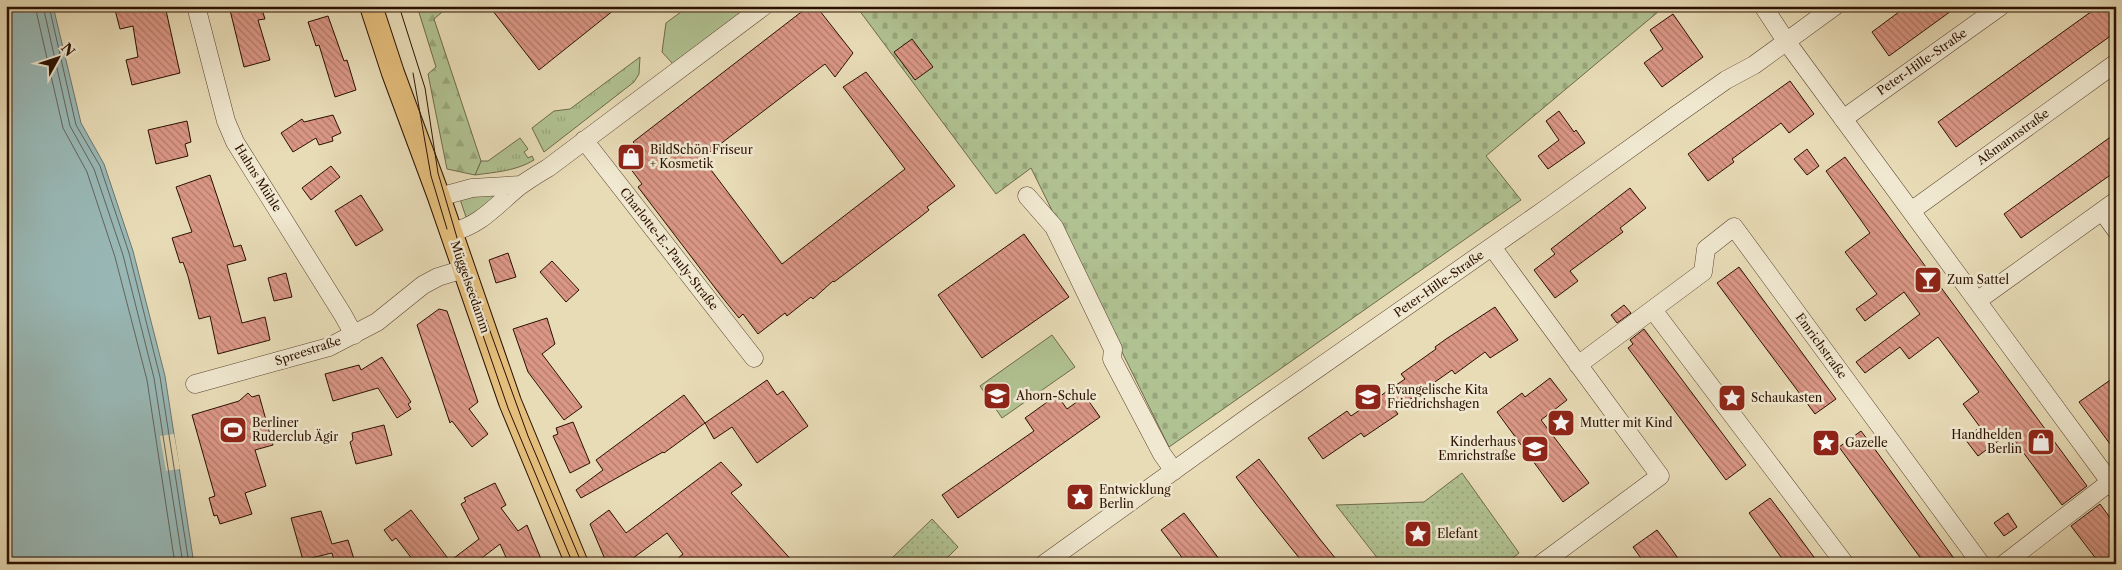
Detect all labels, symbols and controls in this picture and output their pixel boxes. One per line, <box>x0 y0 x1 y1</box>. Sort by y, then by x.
street label: Peter-Hille-Straße <box>1874 25 1970 98</box>
north arrow <box>32 32 82 82</box>
text: N <box>57 39 79 60</box>
street label: Aßmannstraße <box>1973 105 2052 168</box>
street label: Hahns Mühle <box>232 141 285 215</box>
shop icon: BildSchön Friseur + Kosmetik <box>616 142 646 172</box>
place label: BildSchön Friseur + Kosmetik <box>650 142 753 171</box>
street label: Charlotte-E.-Pauly-Straße <box>617 185 722 313</box>
street label: Müggelseedamm <box>448 239 493 335</box>
street label: Peter-Hille-Straße <box>1391 247 1487 320</box>
bar icon: Zum Sattel <box>1913 265 1943 295</box>
place label: Zum Sattel <box>1947 272 2009 287</box>
street label: Emrichstraße <box>1792 310 1850 382</box>
street label: Spreestraße <box>273 333 343 368</box>
school or university icon: Ahorn-Schule <box>982 381 1012 411</box>
school or university icon: Evangelische Kita Friedrichshagen <box>1353 382 1383 412</box>
place label: Evangelische Kita Friedrichshagen <box>1387 382 1489 411</box>
place icon: Schaukasten <box>1717 383 1747 413</box>
place label: Ahorn-Schule <box>1015 388 1097 403</box>
place label: Schaukasten <box>1751 390 1823 405</box>
place icon: Mutter mit Kind <box>1546 408 1576 438</box>
sports icon: Berliner Ruderclub Ägir <box>218 415 248 445</box>
place label: Berliner Ruderclub Ägir <box>252 415 338 444</box>
place label: Mutter mit Kind <box>1580 415 1673 430</box>
place label: Handhelden Berlin <box>1951 427 2022 456</box>
shop icon: Handhelden Berlin <box>2026 427 2056 457</box>
place icon: Gazelle <box>1811 428 1841 458</box>
place label: Kinderhaus Emrichstraße <box>1438 434 1516 463</box>
school or university icon: Kinderhaus Emrichstraße <box>1520 434 1550 464</box>
place label: Gazelle <box>1845 435 1888 450</box>
place icon: Entwicklung Berlin <box>1065 482 1095 512</box>
place label: Entwicklung Berlin <box>1099 482 1171 511</box>
place icon: Elefant <box>1403 519 1433 549</box>
place label: Elefant <box>1437 526 1479 541</box>

